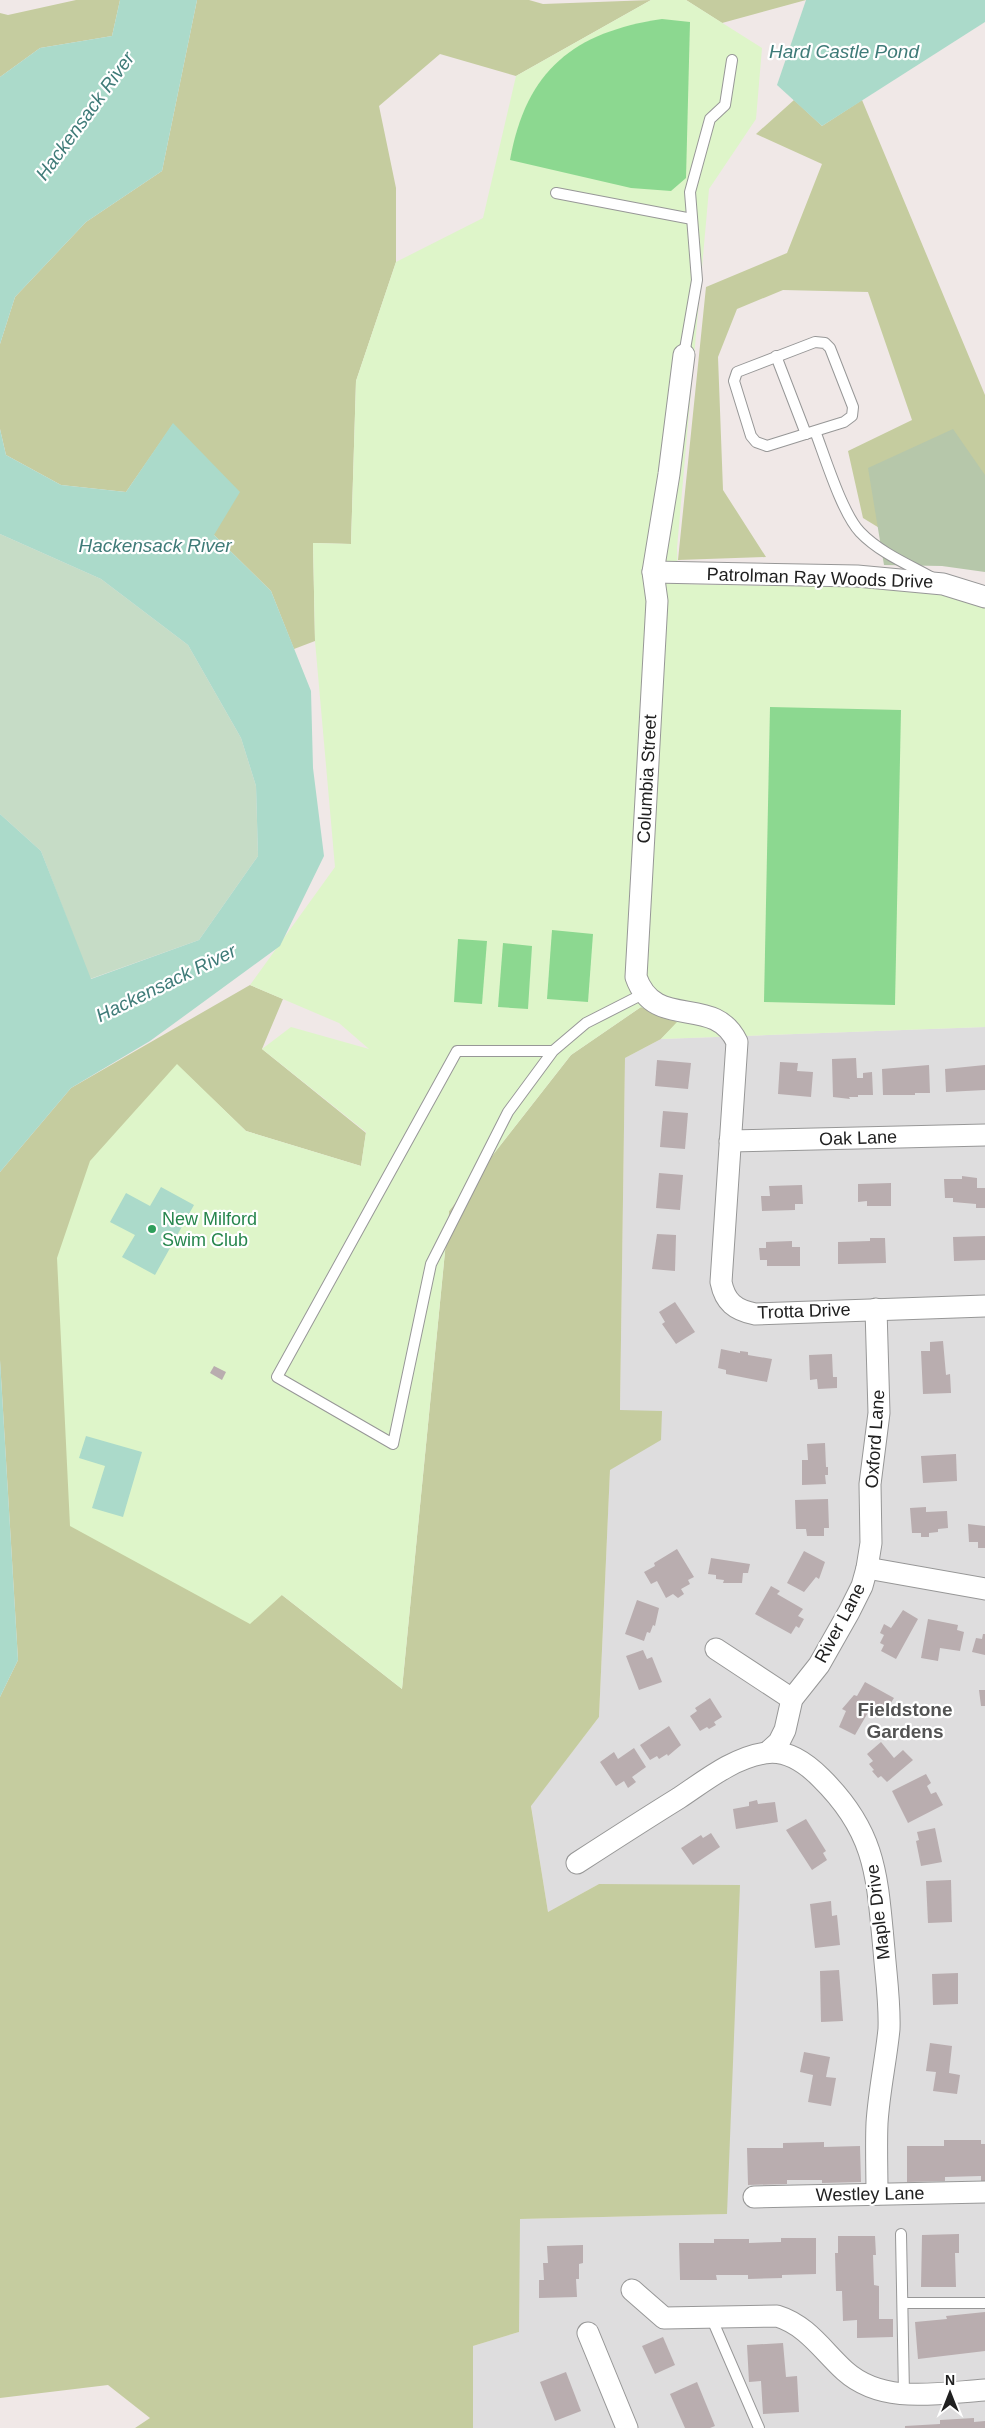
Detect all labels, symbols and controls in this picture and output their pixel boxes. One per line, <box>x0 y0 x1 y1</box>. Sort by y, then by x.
water label: Hard Castle Pond <box>769 41 920 62</box>
water label: Hackensack River <box>32 47 139 184</box>
water label: Hackensack River <box>78 535 232 556</box>
street label: Patrolman Ray Woods Drive <box>706 564 934 592</box>
street label: Columbia Street <box>634 714 660 844</box>
water label: Hackensack River <box>93 940 240 1026</box>
street label: Oak Lane <box>819 1127 897 1149</box>
place label: New Milford Swim Club <box>162 1209 257 1250</box>
marker: New Milford Swim Club <box>146 1223 158 1235</box>
street label: Trotta Drive <box>757 1299 851 1323</box>
street label: Oxford Lane <box>862 1389 888 1489</box>
street label: River Lane <box>811 1580 869 1666</box>
district label: Fieldstone Gardens <box>857 1699 953 1742</box>
street label: Maple Drive <box>862 1863 894 1961</box>
street label: Westley Lane <box>815 2183 925 2205</box>
north arrow <box>925 2368 975 2418</box>
text: N <box>945 2372 955 2388</box>

